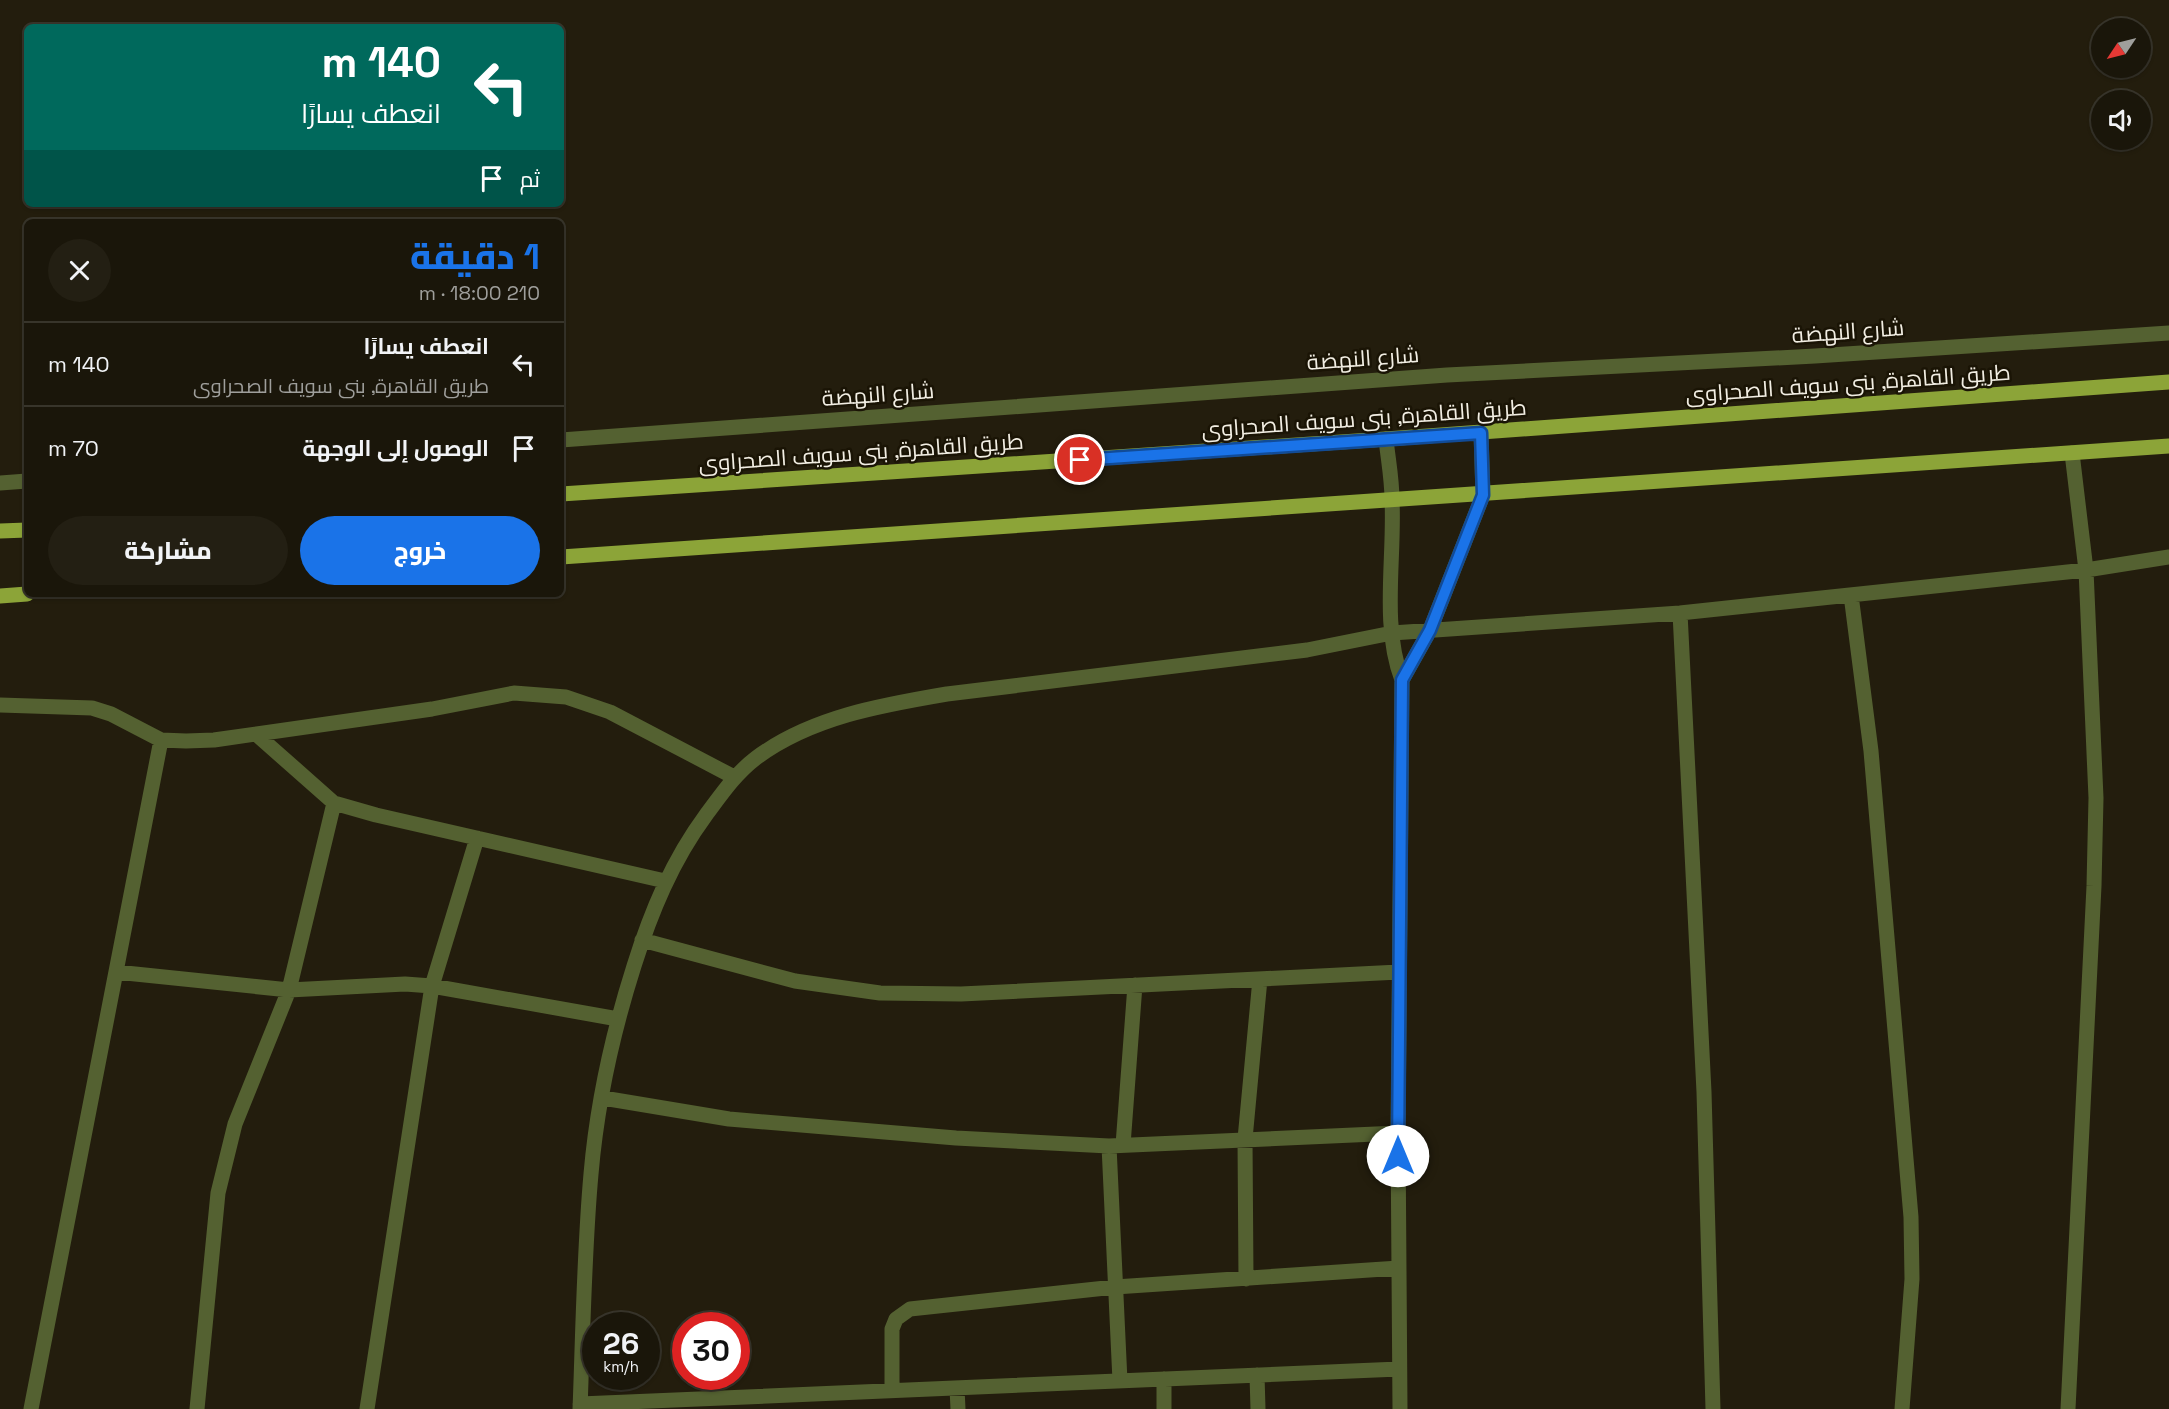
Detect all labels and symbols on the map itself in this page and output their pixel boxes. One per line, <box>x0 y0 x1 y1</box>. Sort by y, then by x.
north arrow <box>2091 18 2151 78</box>
street label: شارع النهضة <box>1791 313 1905 350</box>
street label: شارع النهضة <box>1306 340 1420 377</box>
street label: طريق القاهرة, بنى سويف الصحراوى <box>1685 358 2011 408</box>
street label: شارع النهضة <box>821 376 935 413</box>
street label: طريق القاهرة, بنى سويف الصحراوى <box>1201 393 1527 443</box>
street label: طريق القاهرة, بنى سويف الصحراوى <box>698 427 1024 477</box>
pin <box>1054 434 1105 485</box>
position arrow <box>1366 1124 1430 1188</box>
speed limit sign: 30 <box>672 1312 750 1390</box>

